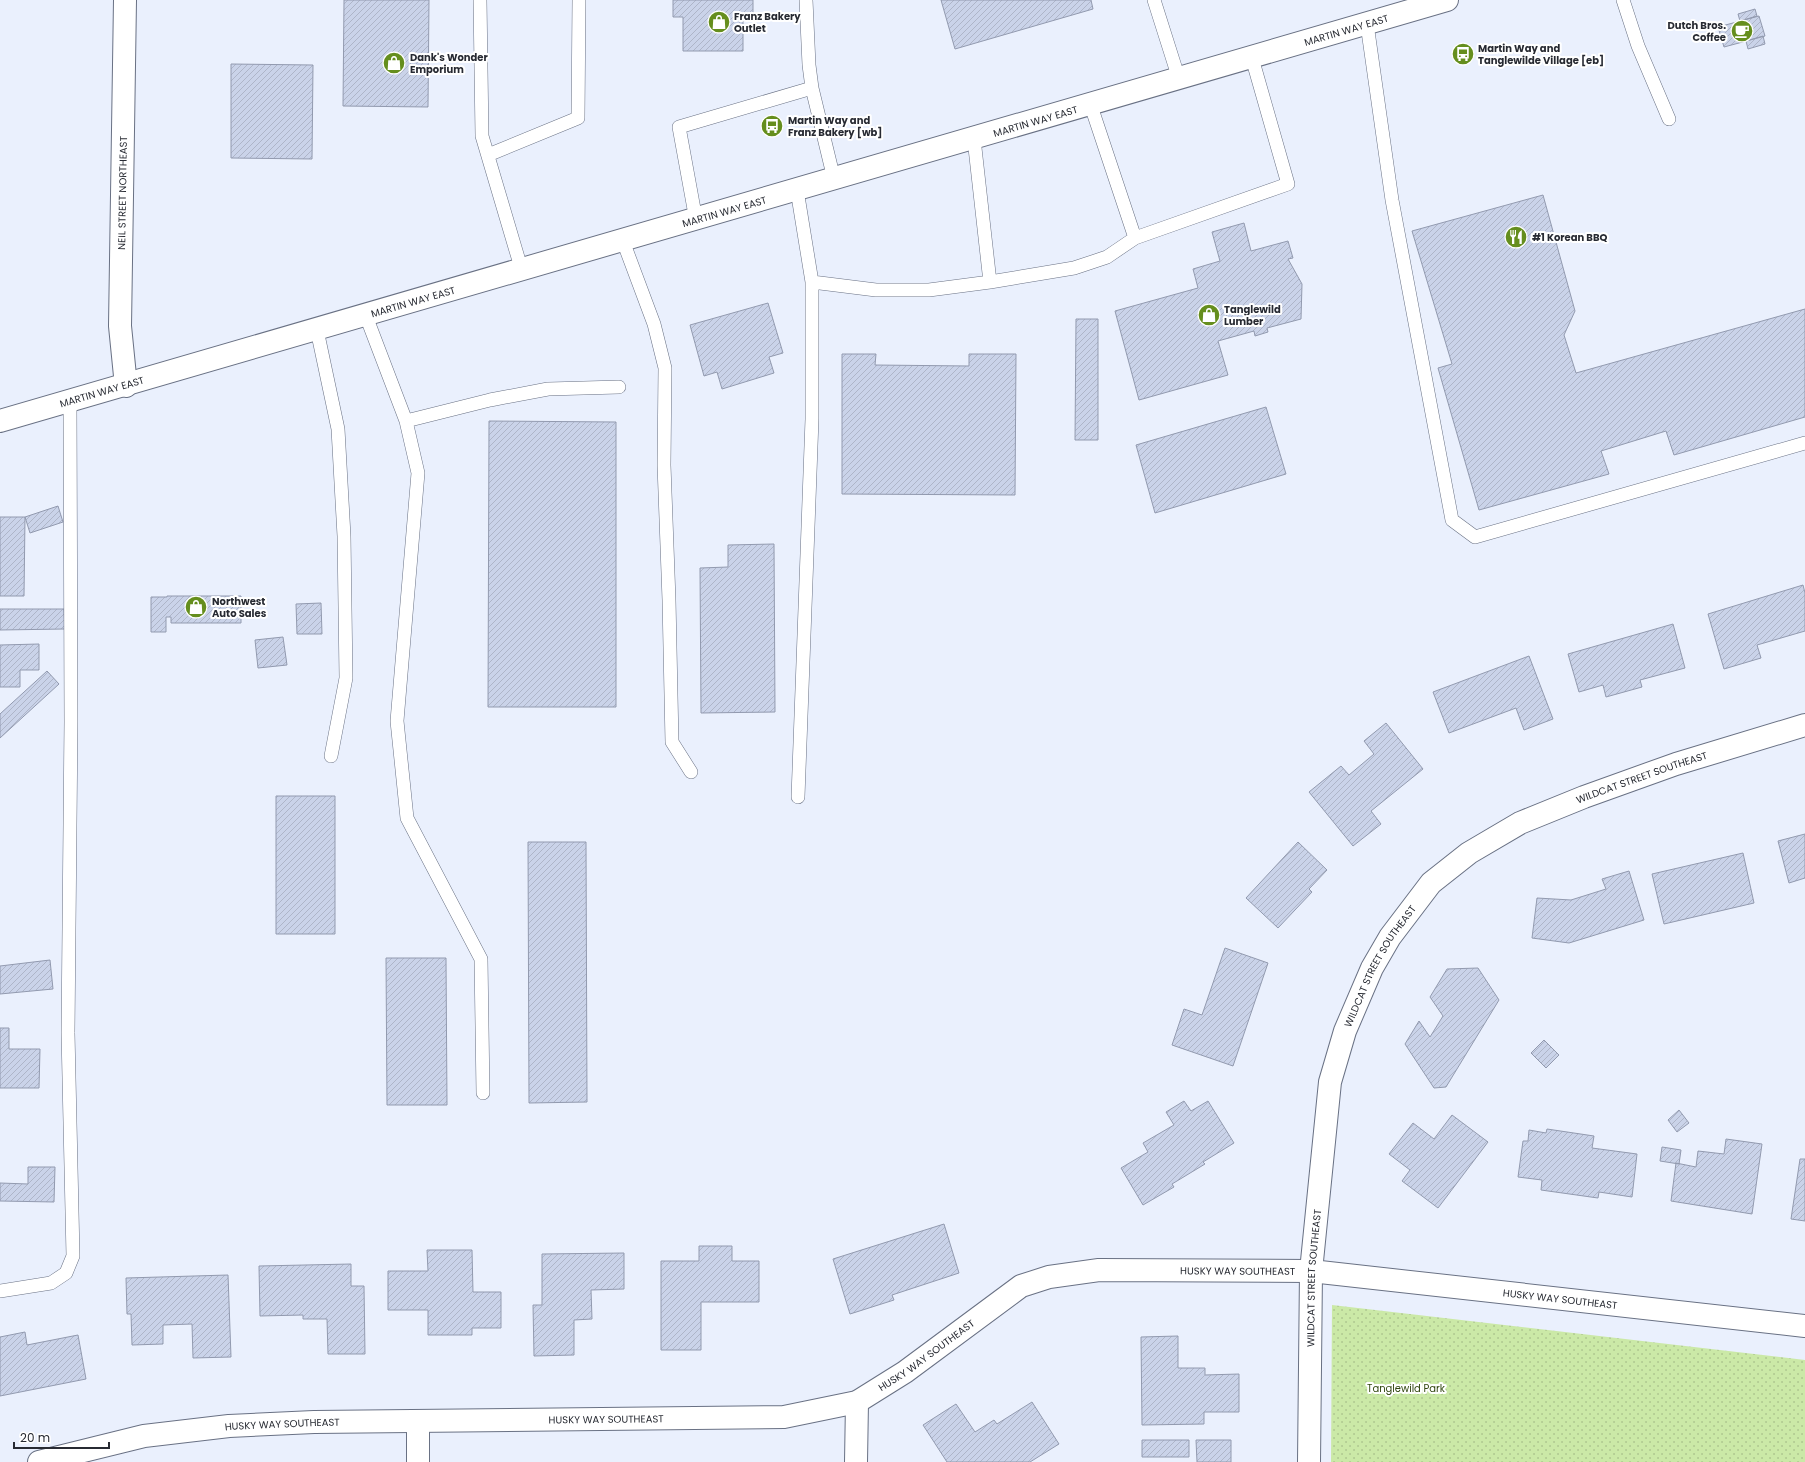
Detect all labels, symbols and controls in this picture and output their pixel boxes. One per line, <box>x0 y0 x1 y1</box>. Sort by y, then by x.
shop icon: Franz Bakery Outlet <box>706 9 732 35</box>
place label: Franz Bakery Outlet <box>734 9 801 36</box>
street label: MARTIN WAY EAST <box>1302 11 1391 50</box>
place label: Dutch Bros. Coffee <box>1667 18 1726 45</box>
cafe icon: Dutch Bros. Coffee <box>1729 18 1755 44</box>
bus stop icon: Martin Way and Tanglewilde Village [eb] <box>1450 41 1476 67</box>
place label: Martin Way and Tanglewilde Village [eb] <box>1478 41 1604 68</box>
shop icon: Dank's Wonder Emporium <box>381 50 407 76</box>
place label: Dank's Wonder Emporium <box>410 50 488 77</box>
street label: MARTIN WAY EAST <box>992 102 1080 141</box>
bus stop icon: Martin Way and Franz Bakery [wb] <box>759 113 785 139</box>
place label: Martin Way and Franz Bakery [wb] <box>788 113 882 140</box>
street label: NEIL STREET NORTHEAST <box>114 135 131 250</box>
street label: MARTIN WAY EAST <box>680 192 769 231</box>
restaurant icon: #1 Korean BBQ <box>1503 224 1529 250</box>
place label: #1 Korean BBQ <box>1532 230 1608 245</box>
street label: MARTIN WAY EAST <box>369 282 458 321</box>
shop icon: Tanglewild Lumber <box>1196 302 1222 328</box>
place label: Tanglewild Lumber <box>1224 302 1281 329</box>
street label: MARTIN WAY EAST <box>58 372 146 411</box>
shop icon: Northwest Auto Sales <box>183 594 209 620</box>
place label: Northwest Auto Sales <box>212 594 267 621</box>
street label: WILDCAT STREET SOUTHEAST <box>1574 748 1710 807</box>
street label: WILDCAT STREET SOUTHEAST <box>1340 902 1420 1030</box>
street label: WILDCAT STREET SOUTHEAST <box>1303 1208 1325 1347</box>
street label: HUSKY WAY SOUTHEAST <box>1180 1263 1296 1279</box>
street label: HUSKY WAY SOUTHEAST <box>1502 1285 1619 1313</box>
street label: HUSKY WAY SOUTHEAST <box>875 1316 978 1395</box>
park label: Tanglewild Park <box>1367 1381 1446 1396</box>
street label: HUSKY WAY SOUTHEAST <box>548 1411 664 1428</box>
street label: HUSKY WAY SOUTHEAST <box>224 1415 340 1434</box>
scale bar <box>14 1424 109 1450</box>
text: 20 m <box>20 1429 50 1446</box>

